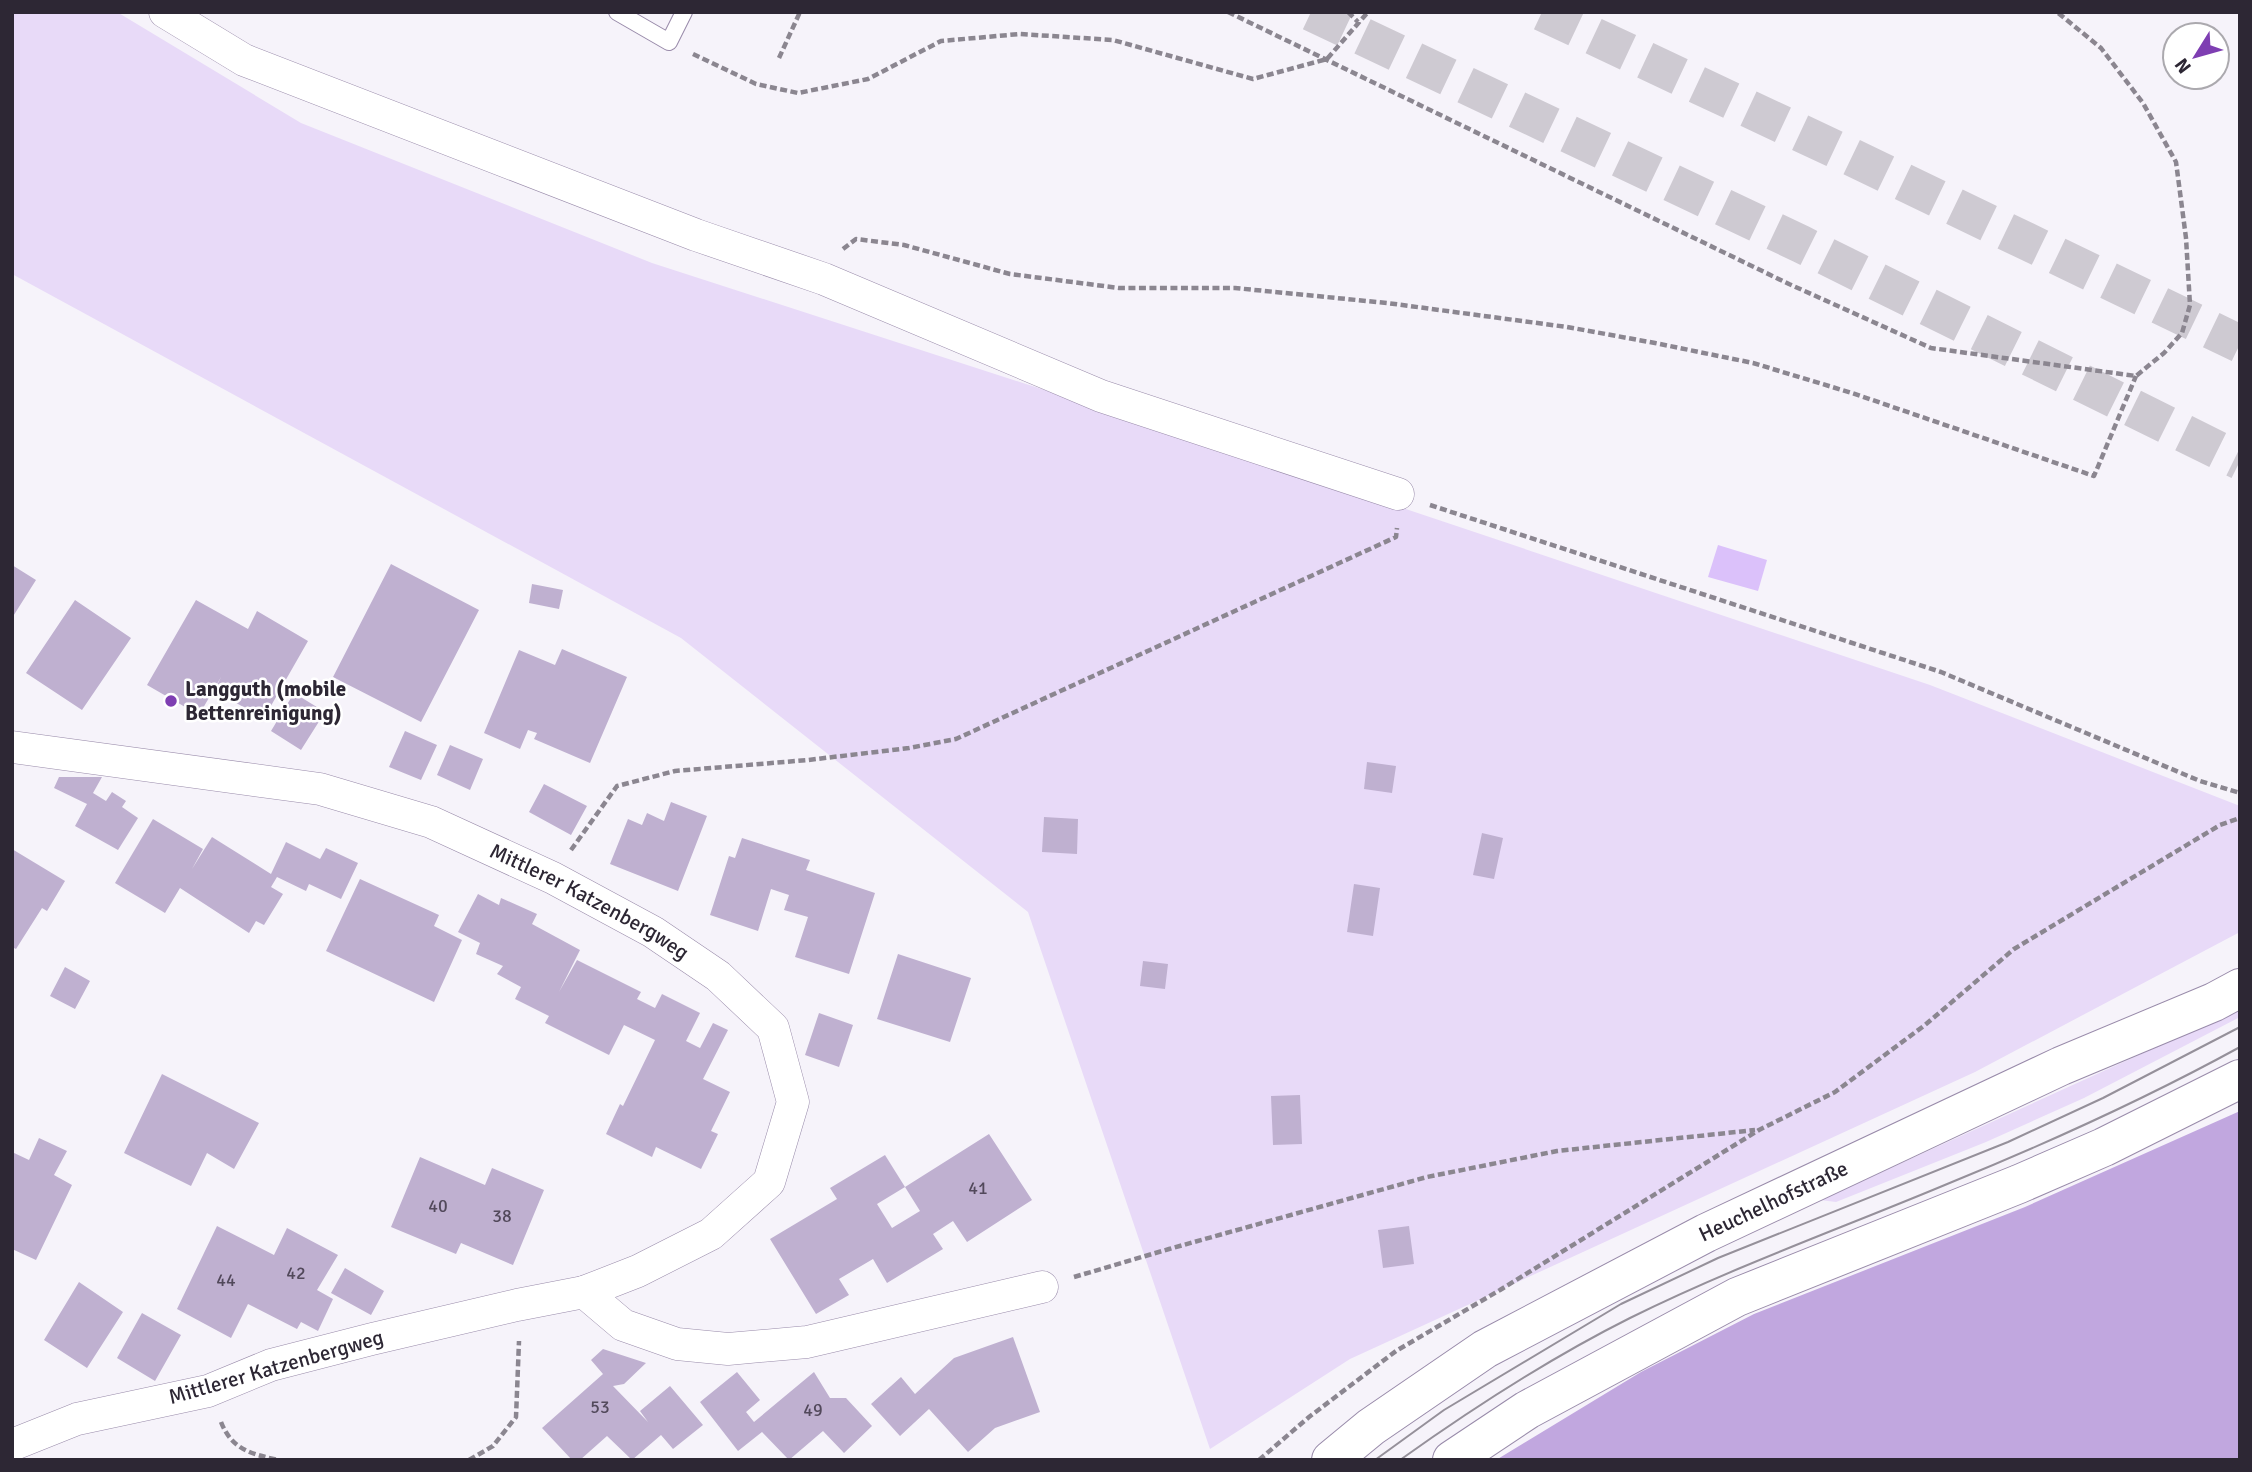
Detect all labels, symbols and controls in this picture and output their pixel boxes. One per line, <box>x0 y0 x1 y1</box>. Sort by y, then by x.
north arrow <box>2161 21 2231 91</box>
text: N <box>2170 53 2197 78</box>
place label: Langguth (mobile Bettenreinigung) <box>185 676 346 726</box>
marker: Langguth (mobile Bettenreinigung) <box>163 693 179 709</box>
street label: Mittlerer Katzenbergweg <box>486 838 694 966</box>
street label: Heuchelhofstraße <box>1695 1155 1852 1248</box>
house number: 41 <box>968 1177 988 1199</box>
house number: 40 <box>428 1195 448 1217</box>
house number: 38 <box>492 1205 512 1227</box>
house number: 42 <box>286 1262 306 1284</box>
house number: 44 <box>216 1269 236 1291</box>
street label: Mittlerer Katzenbergweg <box>166 1324 386 1410</box>
house number: 53 <box>590 1396 610 1418</box>
house number: 49 <box>803 1399 823 1421</box>

